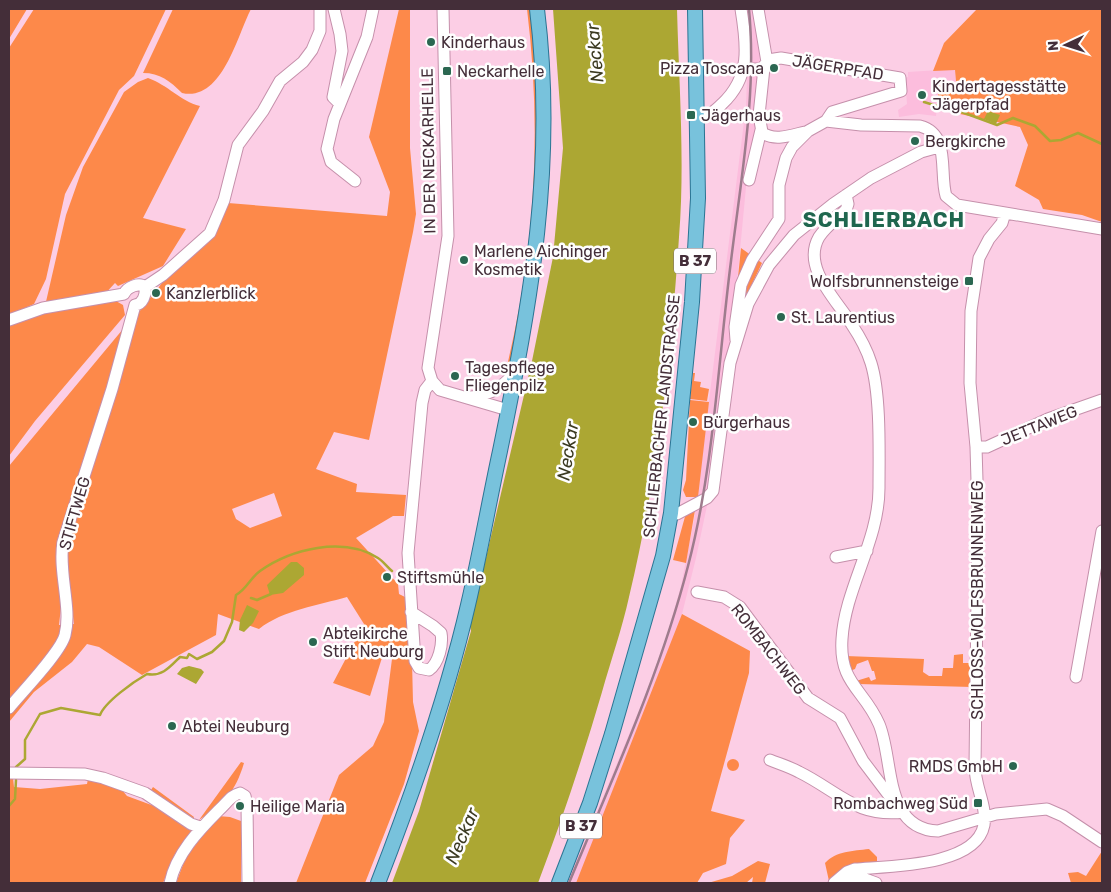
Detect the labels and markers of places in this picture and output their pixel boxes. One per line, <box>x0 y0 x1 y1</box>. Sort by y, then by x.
place label: Kinderhaus <box>441 33 525 52</box>
marker: Kinderhaus <box>425 36 437 48</box>
place label: Pizza Toscana <box>660 59 764 78</box>
place label: Neckarhelle <box>457 62 544 81</box>
marker: Pizza Toscana <box>768 62 780 74</box>
marker: Neckarhelle <box>441 65 453 77</box>
place label: Kindertagesstätte Jägerpfad <box>932 77 1066 114</box>
marker: Kindertagesstätte Jägerpfad <box>916 89 928 101</box>
place label: Jägerhaus <box>701 106 781 125</box>
marker: Jägerhaus <box>685 109 697 121</box>
place label: Bergkirche <box>925 132 1006 151</box>
marker: Bergkirche <box>909 135 921 147</box>
place label: Marlene Aichinger Kosmetik <box>474 242 608 279</box>
marker: Marlene Aichinger Kosmetik <box>458 254 470 266</box>
place label: Wolfsbrunnensteige <box>810 272 959 291</box>
marker: Wolfsbrunnensteige <box>963 275 975 287</box>
place label: Kanzlerblick <box>166 284 256 303</box>
marker: Kanzlerblick <box>150 287 162 299</box>
place label: St. Laurentius <box>791 308 895 327</box>
marker: St. Laurentius <box>775 311 787 323</box>
place label: Tagespflege Fliegenpilz <box>465 358 555 395</box>
marker: Tagespflege Fliegenpilz <box>449 370 461 382</box>
place label: Bürgerhaus <box>703 413 790 432</box>
marker: Bürgerhaus <box>687 416 699 428</box>
place label: Stiftsmühle <box>397 568 484 587</box>
marker: Stiftsmühle <box>381 571 393 583</box>
place label: Abteikirche Stift Neuburg <box>323 624 424 661</box>
marker: Abteikirche Stift Neuburg <box>307 636 319 648</box>
place label: Abtei Neuburg <box>182 717 289 736</box>
marker: Abtei Neuburg <box>166 720 178 732</box>
place label: RMDS GmbH <box>909 757 1003 776</box>
marker: RMDS GmbH <box>1007 760 1019 772</box>
place label: Rombachweg Süd <box>833 794 968 813</box>
place label: Heilige Maria <box>250 797 345 816</box>
marker: Rombachweg Süd <box>972 797 984 809</box>
marker: Heilige Maria <box>234 800 246 812</box>

